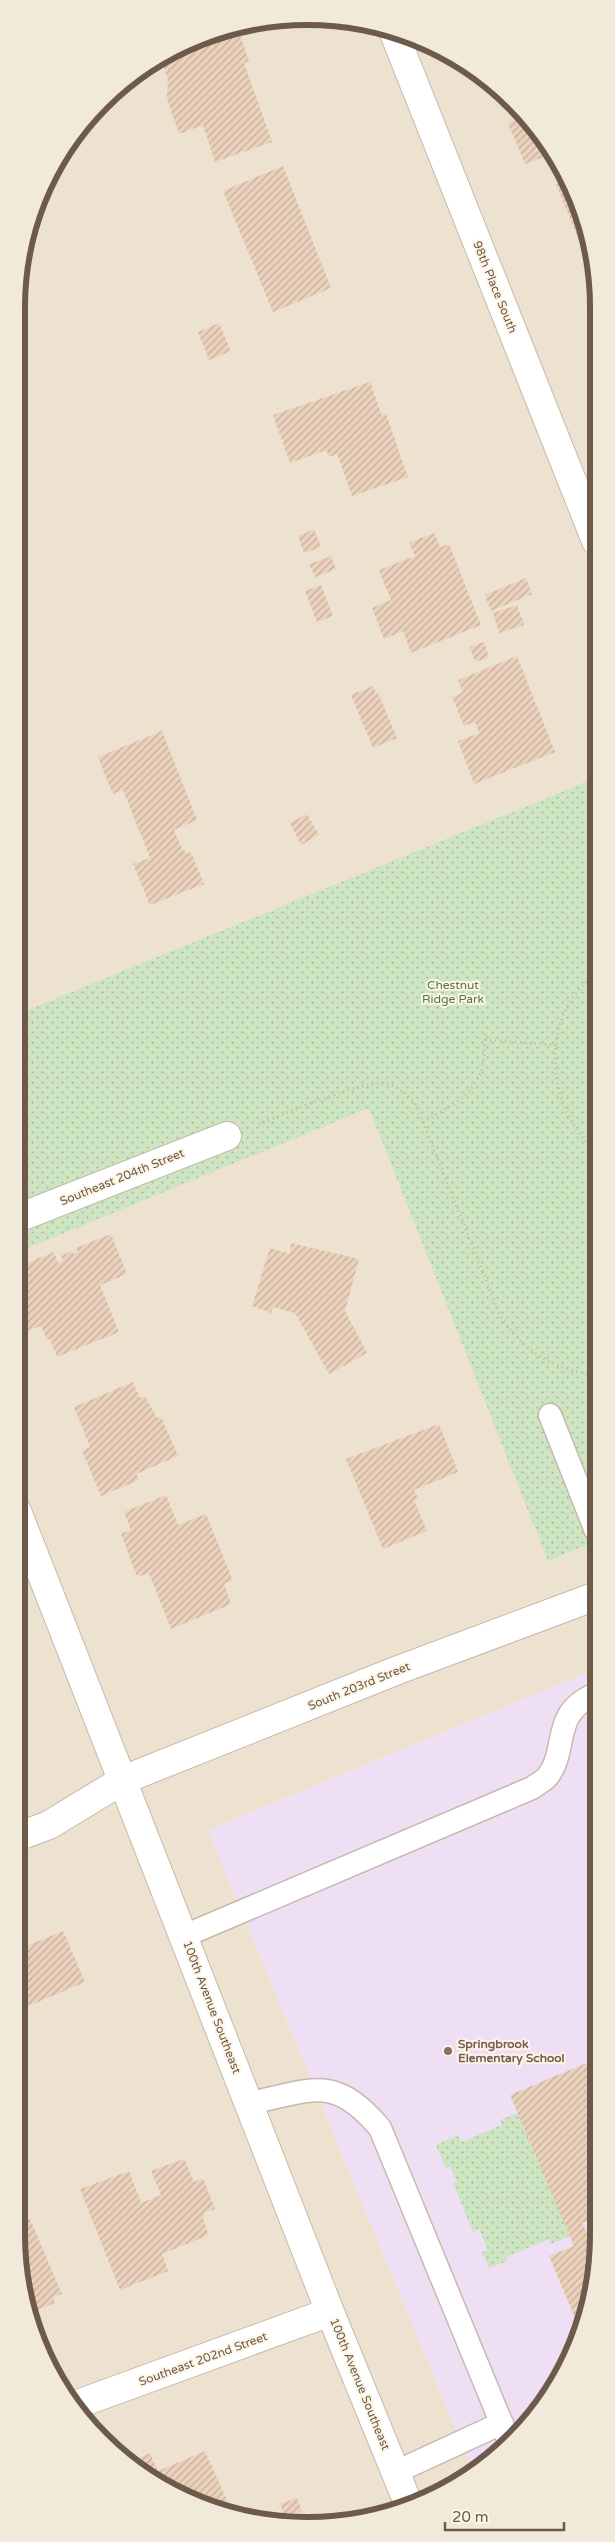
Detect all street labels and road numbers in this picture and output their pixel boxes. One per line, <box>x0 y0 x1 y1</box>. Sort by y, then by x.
street label: 98th Place South <box>470 239 520 335</box>
street label: Southeast 204th Street <box>58 1145 187 1208</box>
street label: South 203rd Street <box>306 1659 413 1713</box>
street label: 100th Avenue Southeast <box>180 1938 244 2076</box>
street label: 100th Avenue Southeast <box>327 2316 393 2453</box>
street label: Southeast 202nd Street <box>137 2329 270 2389</box>

